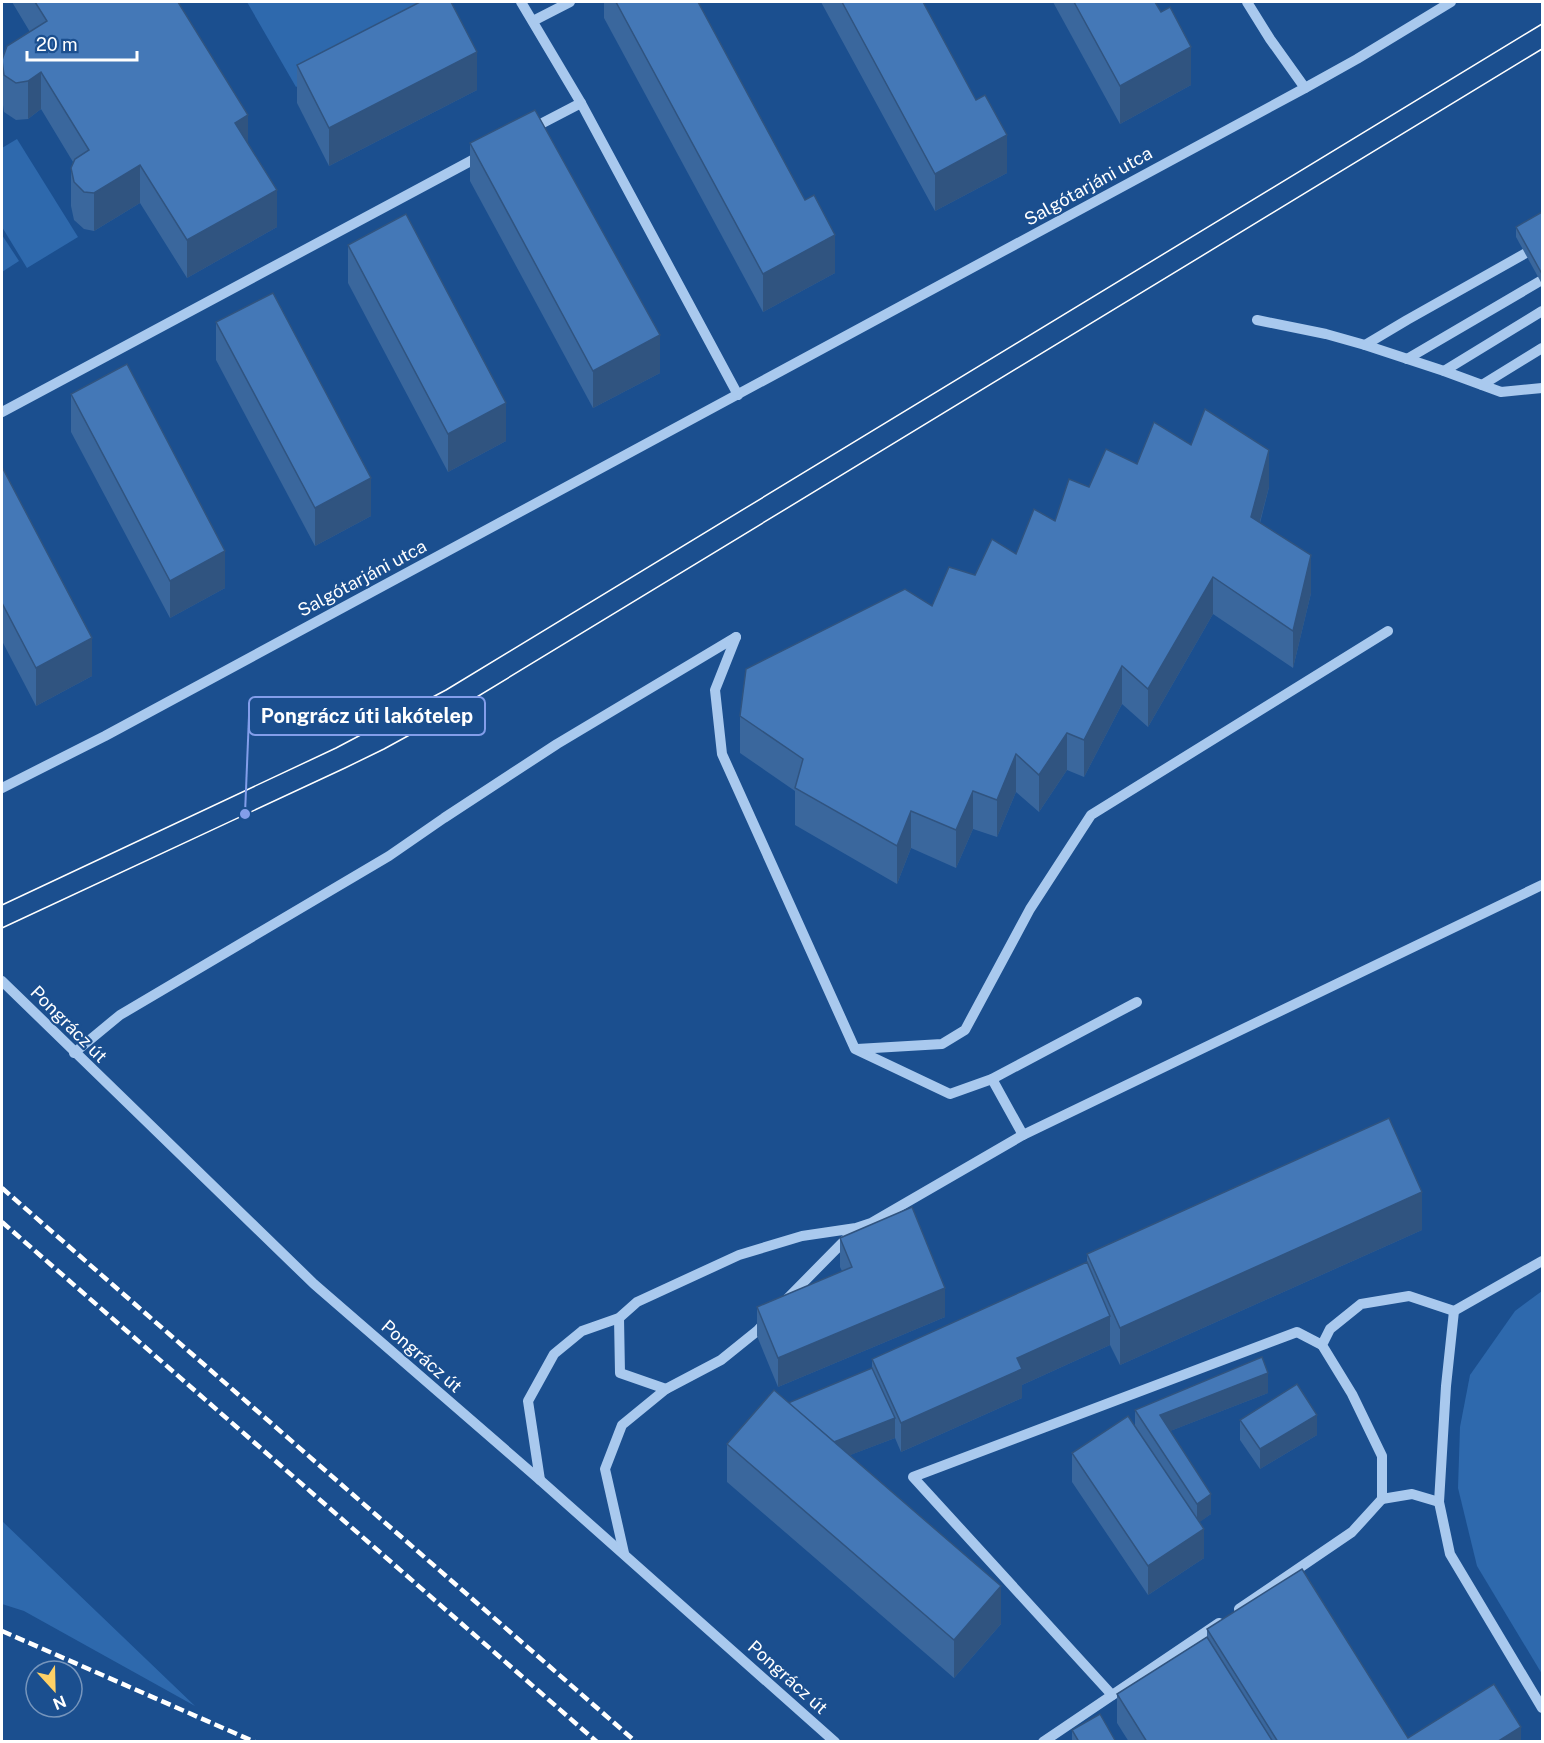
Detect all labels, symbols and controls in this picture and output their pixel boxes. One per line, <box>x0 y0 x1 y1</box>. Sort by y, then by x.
scale bar <box>27 24 136 62</box>
text: 20 m <box>36 34 78 55</box>
street label: Salgótarjáni utca <box>1020 142 1156 230</box>
street label: Salgótarjáni utca <box>294 535 430 621</box>
callout: Pongrácz úti lakótelep <box>249 697 485 735</box>
text: Pongrácz úti lakótelep <box>261 704 473 728</box>
street label: Pongrácz út <box>26 981 112 1067</box>
street label: Pongrácz út <box>377 1315 467 1397</box>
street label: Pongrácz út <box>744 1636 832 1718</box>
north arrow <box>24 1659 84 1719</box>
text: N <box>50 1691 69 1714</box>

